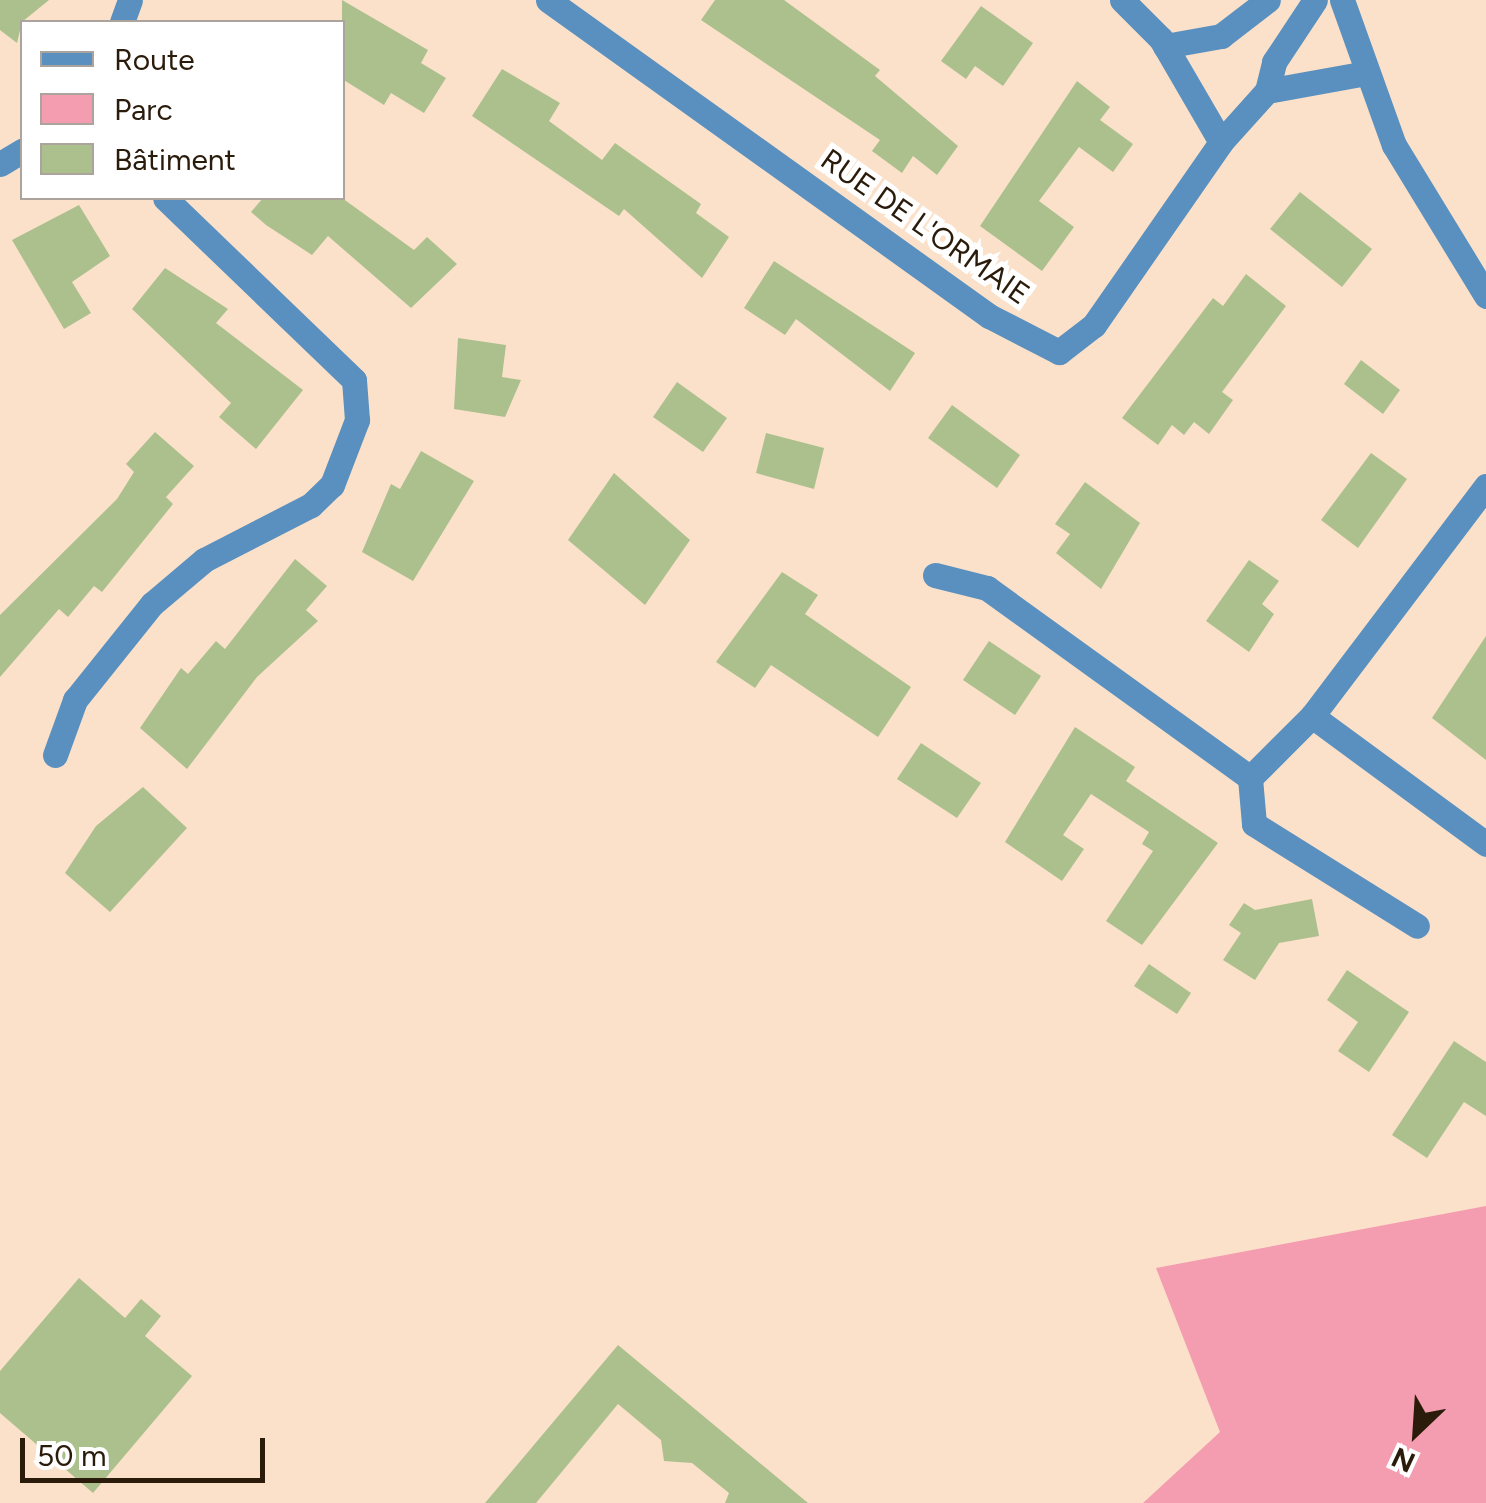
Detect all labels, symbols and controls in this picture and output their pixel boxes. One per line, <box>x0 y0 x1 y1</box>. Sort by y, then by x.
legend <box>20 20 345 200</box>
text: Route <box>114 41 195 78</box>
text: Parc <box>114 91 173 128</box>
text: Bâtiment <box>114 141 236 178</box>
street label: RUE DE L'ORMAIE <box>814 142 1036 312</box>
north arrow <box>1366 1383 1466 1483</box>
scale bar <box>25 1418 270 1480</box>
text: 50 m <box>37 1437 106 1474</box>
text: N <box>1386 1440 1420 1480</box>

